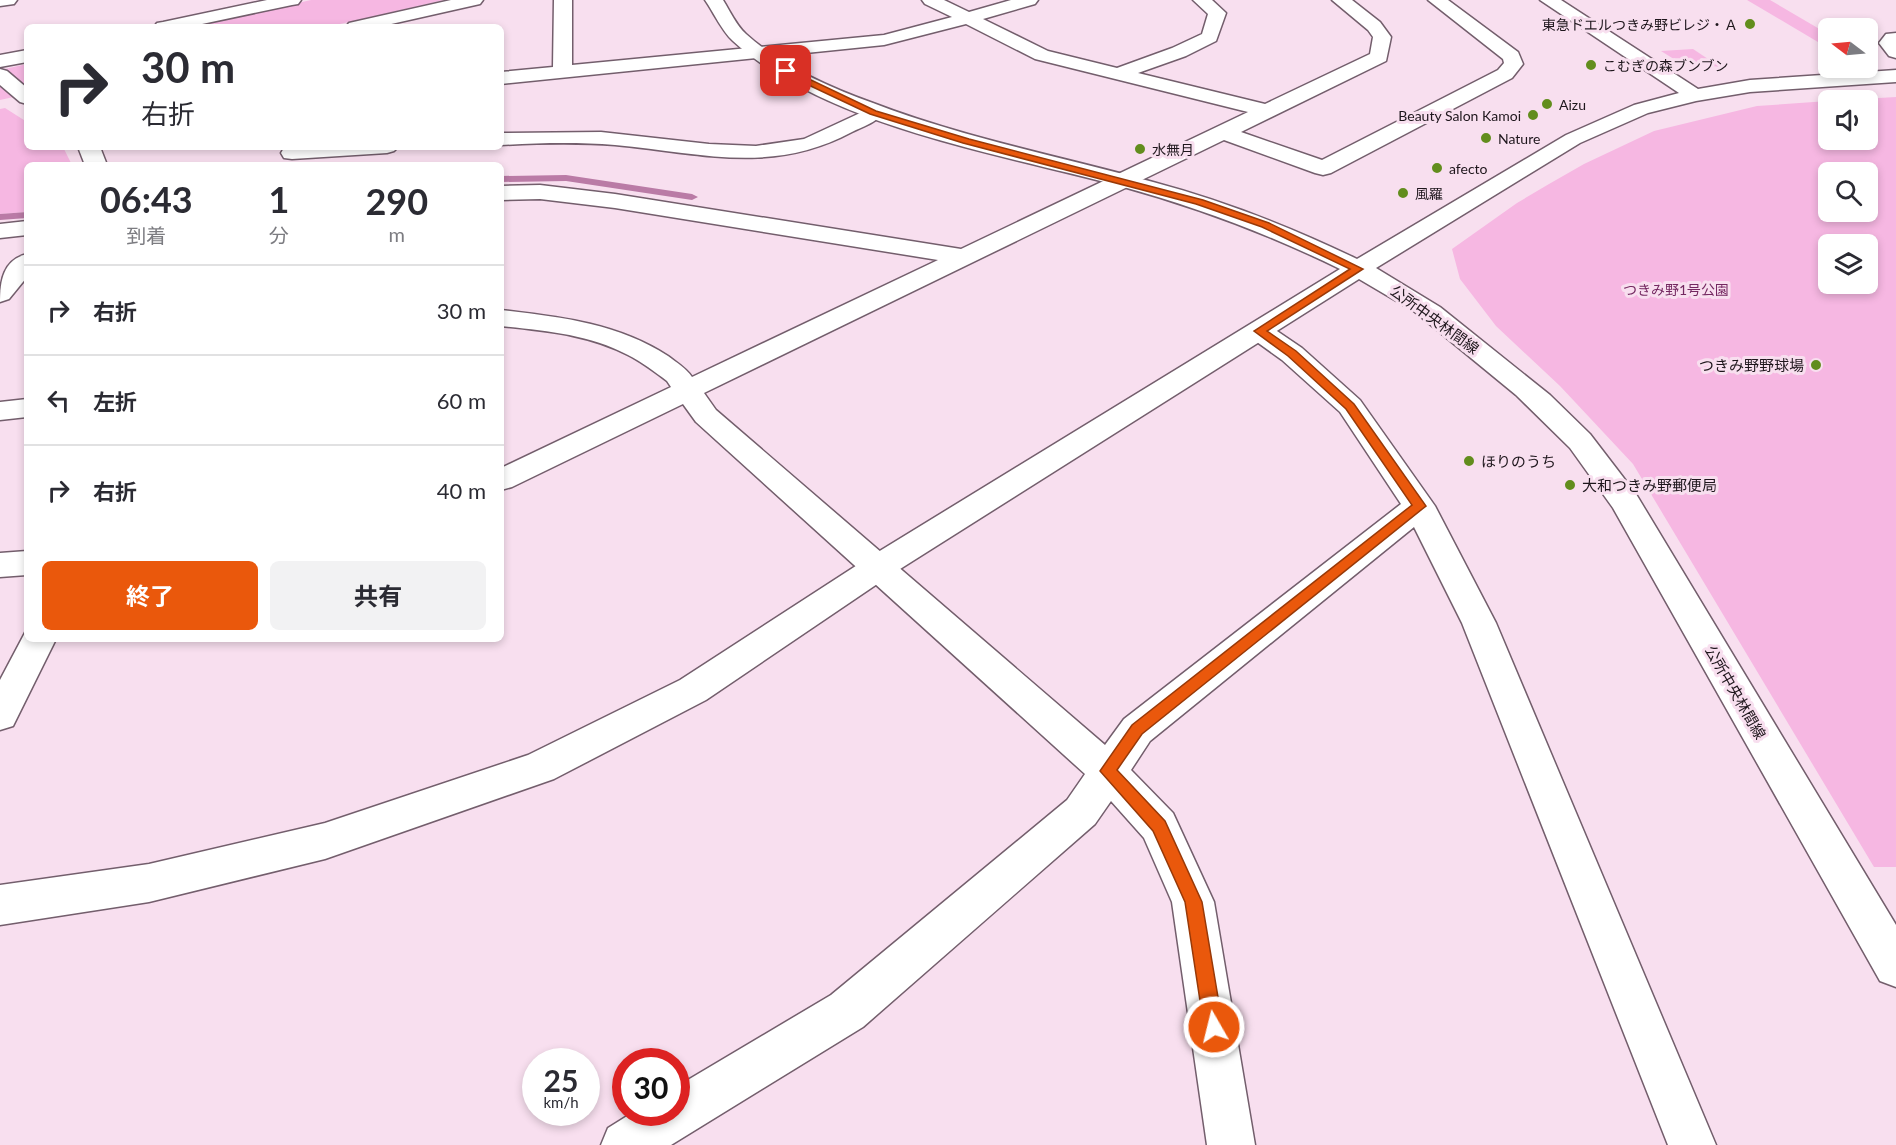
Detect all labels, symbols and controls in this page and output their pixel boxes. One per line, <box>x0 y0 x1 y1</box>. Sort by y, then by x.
place label: 東急ドエルつきみ野ビレジ・Ａ <box>1542 16 1738 33</box>
marker: 東急ドエルつきみ野ビレジ・Ａ <box>1743 17 1757 31</box>
north arrow <box>1818 18 1878 78</box>
map controls <box>1818 18 1878 294</box>
text: 30 m <box>141 42 235 92</box>
pin <box>760 45 811 96</box>
icon: right <box>42 48 120 126</box>
icon: arrive <box>769 54 802 87</box>
place label: こむぎの森ブンブン <box>1603 57 1729 74</box>
marker: こむぎの森ブンブン <box>1584 58 1598 72</box>
button: sound <box>1818 90 1878 150</box>
place label: Aizu <box>1559 96 1586 113</box>
text: 右折 <box>141 97 195 130</box>
marker: Aizu <box>1540 97 1554 111</box>
place label: Beauty Salon Kamoi <box>1398 107 1521 124</box>
marker: Beauty Salon Kamoi <box>1526 108 1540 122</box>
place label: Nature <box>1498 130 1540 147</box>
marker: Nature <box>1479 131 1493 145</box>
place label: 水無月 <box>1152 141 1194 158</box>
marker: 水無月 <box>1133 142 1147 156</box>
place label: afecto <box>1449 160 1488 177</box>
marker: afecto <box>1430 161 1444 175</box>
button: search <box>1818 162 1878 222</box>
text: 06:43 <box>100 177 193 221</box>
text: 1 <box>269 177 290 221</box>
text: 290 <box>365 179 428 223</box>
place label: 風羅 <box>1415 185 1443 202</box>
marker: 風羅 <box>1396 186 1410 200</box>
text: m <box>389 222 405 246</box>
text: 到着 <box>126 223 166 247</box>
text: 分 <box>269 223 289 247</box>
button: layers <box>1818 234 1878 294</box>
street label: 公所中央林間線 <box>1387 281 1483 357</box>
park label: つきみ野1号公園 <box>1623 281 1729 298</box>
icon: right <box>42 294 75 327</box>
text: 30 m <box>437 297 486 324</box>
text: 右折 <box>93 298 137 325</box>
place label: つきみ野野球場 <box>1699 356 1804 374</box>
marker: つきみ野野球場 <box>1809 358 1823 372</box>
icon: left <box>42 384 75 417</box>
text: 60 m <box>437 387 486 414</box>
text: 左折 <box>93 388 137 415</box>
place label: ほりのうち <box>1481 452 1556 470</box>
marker: ほりのうち <box>1462 454 1476 468</box>
icon: right <box>42 474 75 507</box>
place label: 大和つきみ野郵便局 <box>1582 476 1717 494</box>
text: 40 m <box>437 477 486 504</box>
text: 右折 <box>93 478 137 505</box>
marker: 大和つきみ野郵便局 <box>1563 478 1577 492</box>
button: 終了 <box>42 561 258 630</box>
button: 共有 <box>270 561 486 630</box>
street label: 公所中央林間線 <box>1702 642 1770 742</box>
position arrow <box>1182 995 1246 1059</box>
speed limit sign: 30 <box>612 1048 690 1126</box>
text: 25 <box>544 1062 578 1098</box>
text: km/h <box>543 1093 579 1111</box>

